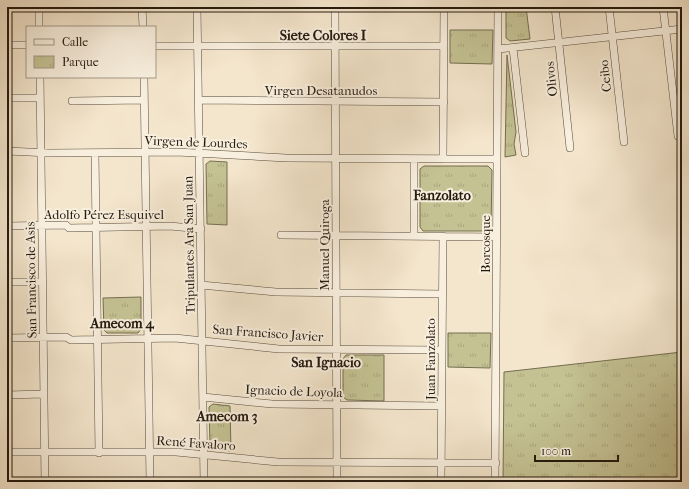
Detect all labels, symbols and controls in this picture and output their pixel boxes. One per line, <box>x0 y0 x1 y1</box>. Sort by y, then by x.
legend <box>26 26 156 78</box>
district label: Siete Colores I <box>280 27 367 44</box>
text: Calle <box>62 35 88 49</box>
text: Parque <box>62 55 99 69</box>
street label: Ceibo <box>596 59 614 93</box>
street label: Olivos <box>542 61 560 97</box>
street label: Virgen Desatanudos <box>264 83 377 98</box>
street label: Virgen de Lourdes <box>143 133 248 151</box>
street label: Tripulantes Ara San Juan <box>180 175 198 314</box>
district label: Fanzolato <box>412 187 471 204</box>
street label: Manuel Quiroga <box>317 198 332 291</box>
street label: Adolfo Pérez Esquivel <box>43 207 164 222</box>
street label: Borcosque <box>478 214 493 273</box>
street label: San Francisco de Asis <box>22 221 40 338</box>
district label: Amecom 4 <box>89 315 155 332</box>
street label: Juan Fanzolato <box>423 318 438 401</box>
street label: San Francisco Javier <box>212 322 324 344</box>
district label: San Ignacio <box>291 354 361 371</box>
street label: Ignacio de Loyola <box>245 382 344 400</box>
district label: Amecom 3 <box>195 408 258 425</box>
street label: René Favaloro <box>156 433 237 453</box>
scale bar <box>535 437 618 463</box>
text: 100 m <box>541 444 571 458</box>

